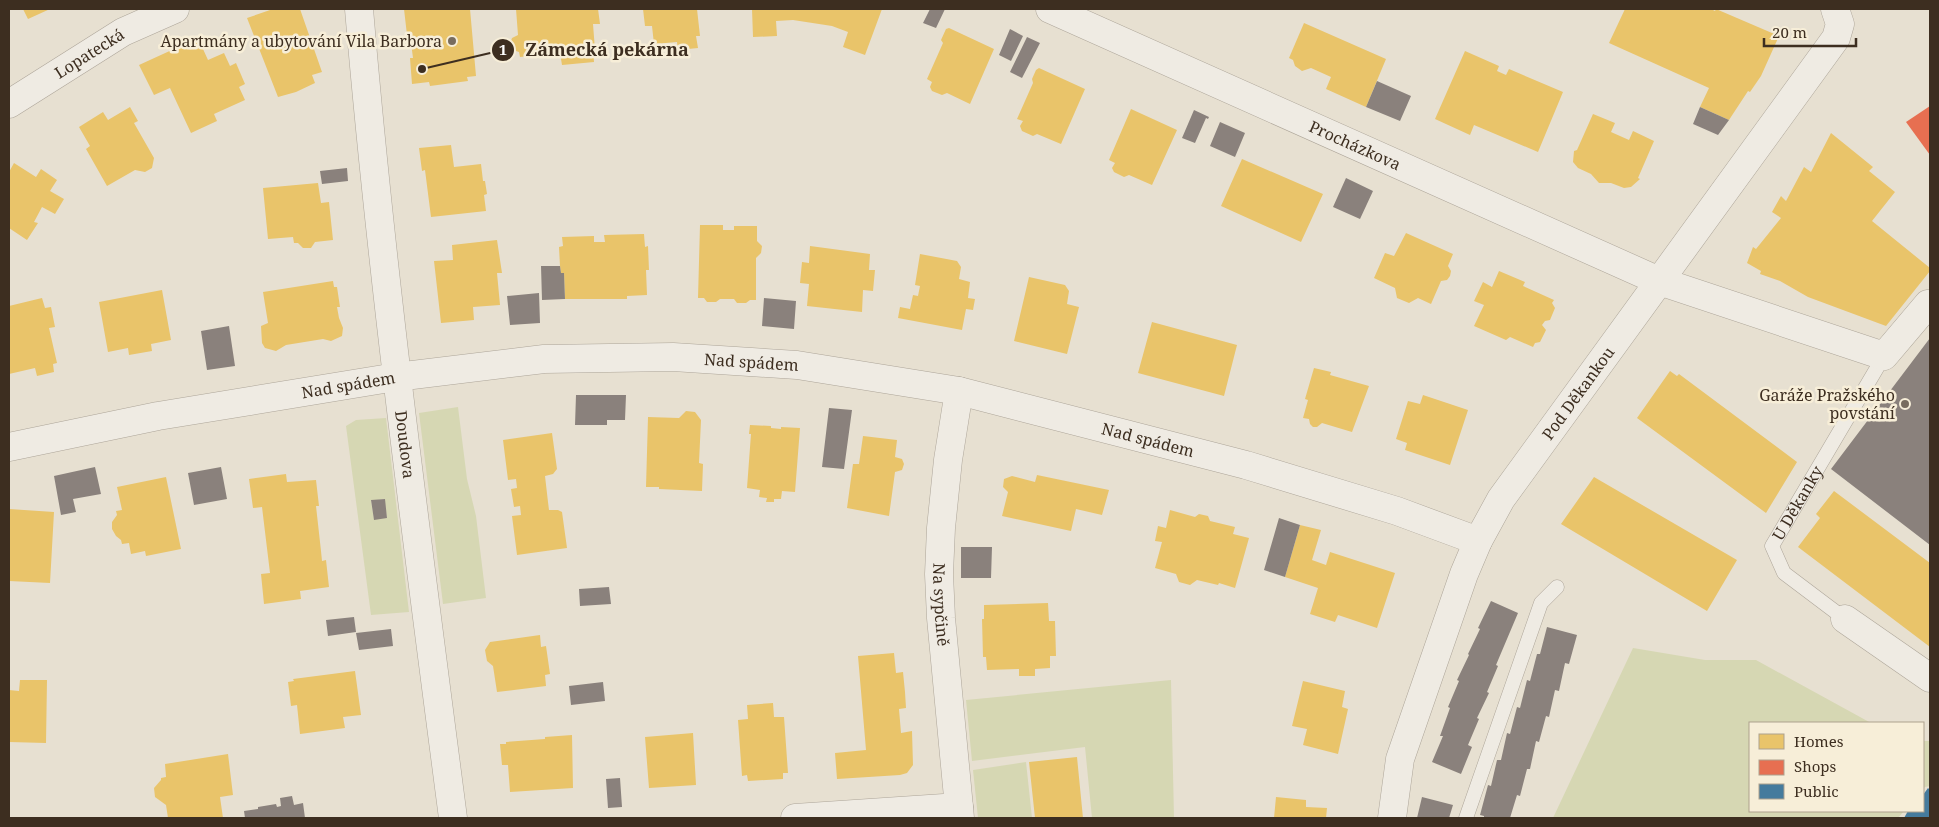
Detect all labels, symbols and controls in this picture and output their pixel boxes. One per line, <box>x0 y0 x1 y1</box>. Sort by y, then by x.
scale bar <box>1764 15 1856 47</box>
text: 20 m <box>1772 22 1807 42</box>
street label: Lopatecká <box>50 23 128 84</box>
place label: Apartmány a ubytování Vila Barbora <box>160 30 442 52</box>
callout: Zámecká pekárna <box>490 33 699 66</box>
marker: Apartmány a ubytování Vila Barbora <box>446 35 458 47</box>
text: Zámecká pekárna <box>525 37 689 61</box>
text: 1 <box>499 39 507 59</box>
street label: Procházkova <box>1306 115 1404 175</box>
street label: Pod Děkankou <box>1537 342 1619 444</box>
street label: Nad spádem <box>703 348 799 376</box>
street label: Nad spádem <box>300 366 397 403</box>
place label: Garáže Pražského povstání <box>1759 384 1895 424</box>
marker: Garáže Pražského povstání <box>1899 398 1911 410</box>
street label: Doudova <box>390 409 420 480</box>
street label: Nad spádem <box>1099 417 1197 462</box>
street label: U Děkanky <box>1767 461 1828 544</box>
street label: Na sypčině <box>928 563 955 647</box>
legend <box>1749 722 1924 812</box>
text: Homes <box>1794 731 1844 751</box>
text: Shops <box>1794 756 1837 776</box>
text: Public <box>1794 781 1839 801</box>

